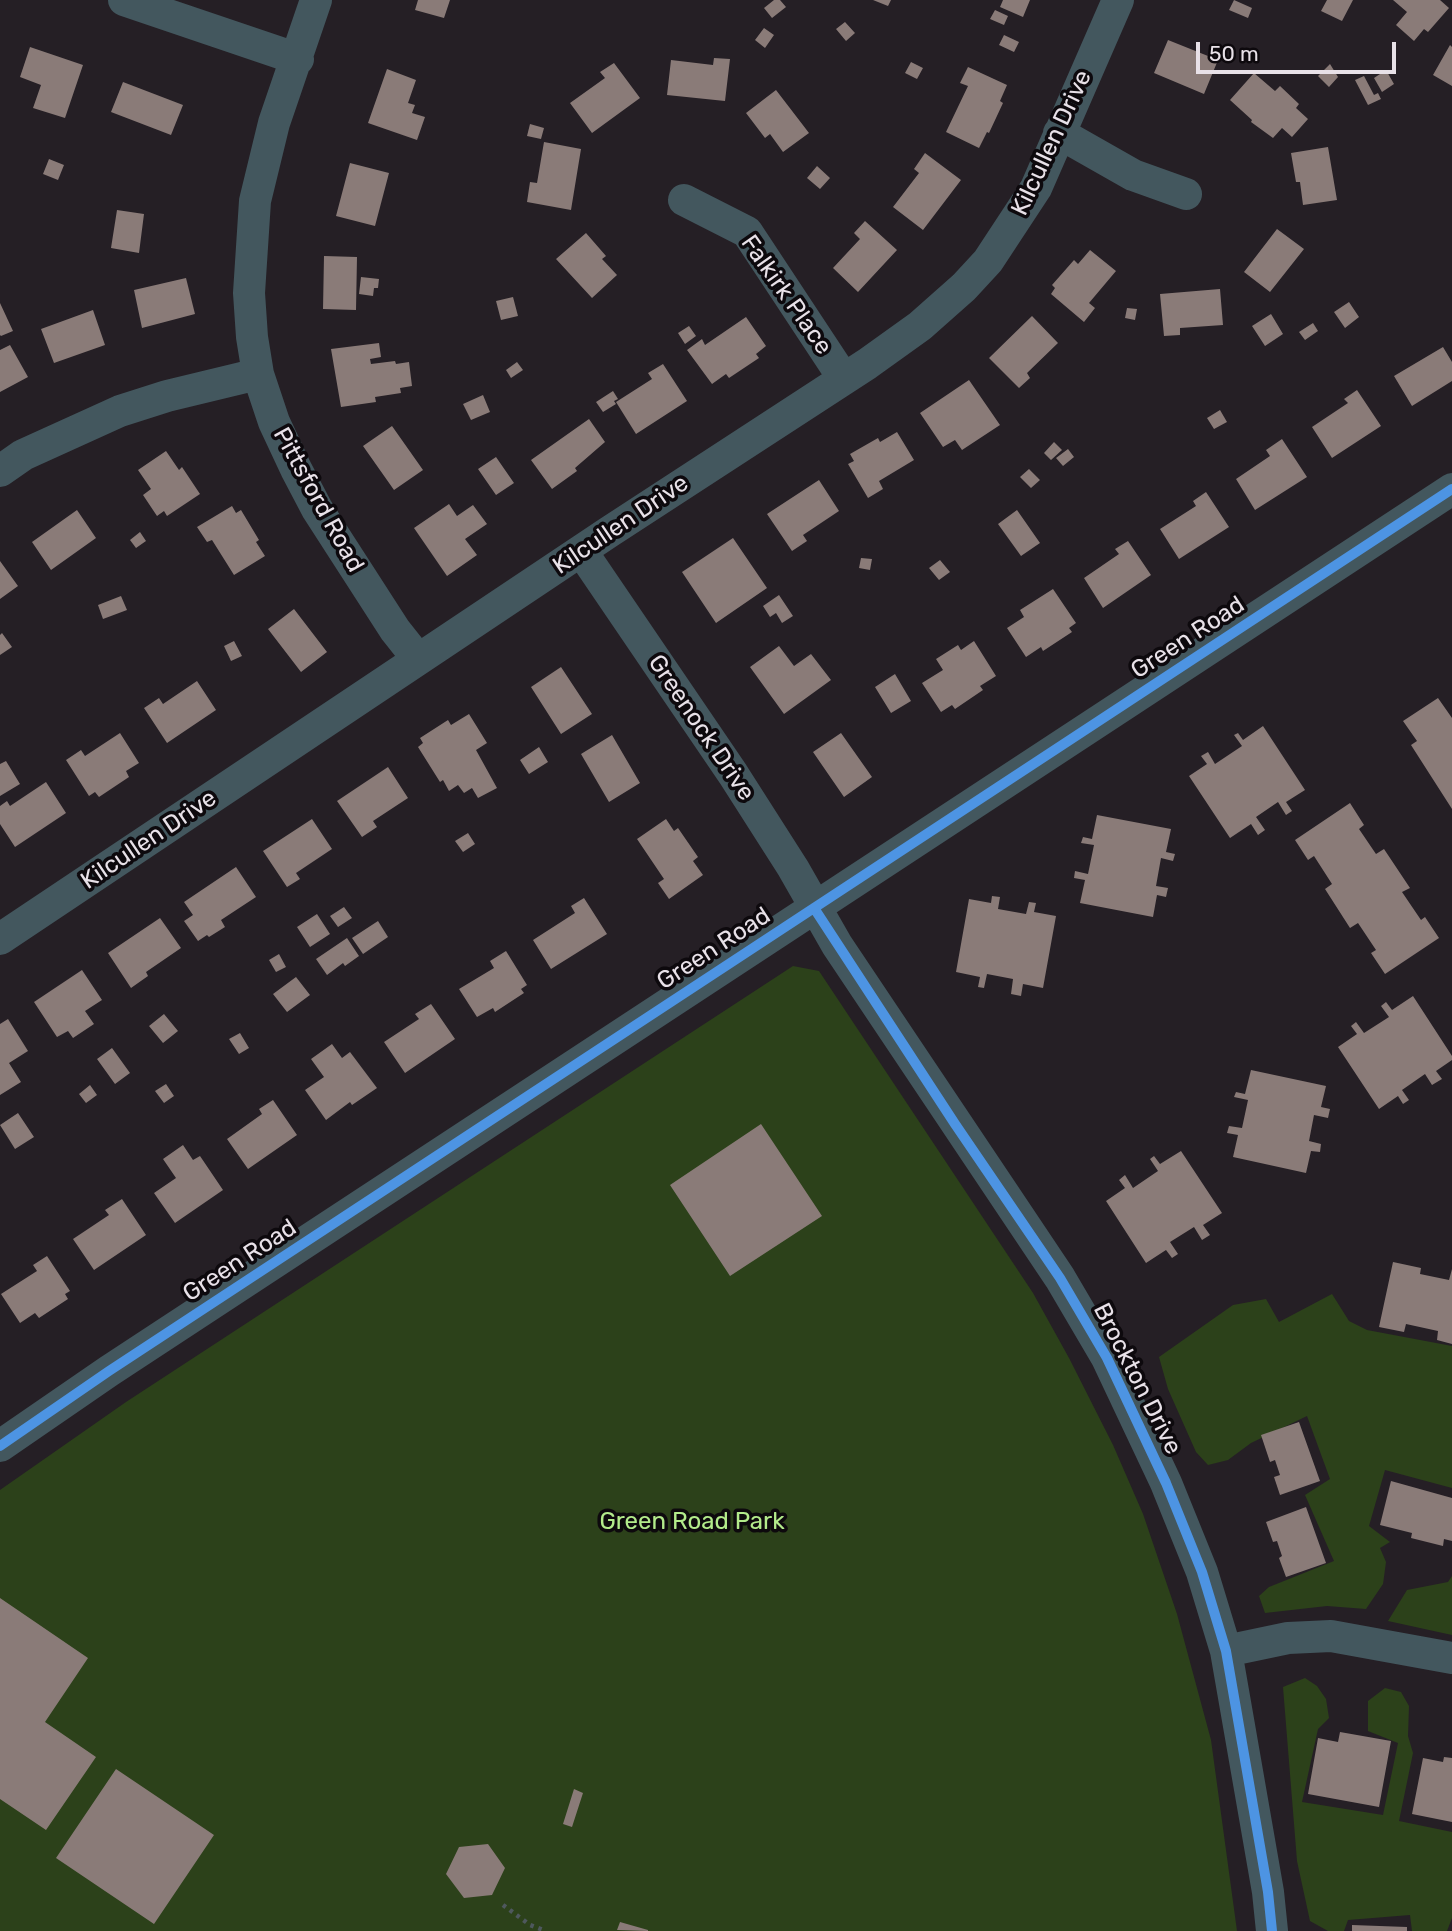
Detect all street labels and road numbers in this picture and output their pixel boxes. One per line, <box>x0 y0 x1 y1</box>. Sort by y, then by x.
street label: Kilcullen Drive <box>1006 66 1098 220</box>
street label: Falkirk Place <box>734 230 838 360</box>
street label: Pittsford Road <box>266 423 370 577</box>
street label: Kilcullen Drive <box>548 469 694 581</box>
street label: Green Road <box>1126 591 1250 685</box>
street label: Greenock Drive <box>642 650 760 806</box>
street label: Kilcullen Drive <box>76 784 222 896</box>
street label: Green Road <box>652 902 776 996</box>
street label: Green Road <box>178 1214 302 1308</box>
street label: Brockton Drive <box>1087 1299 1187 1459</box>

